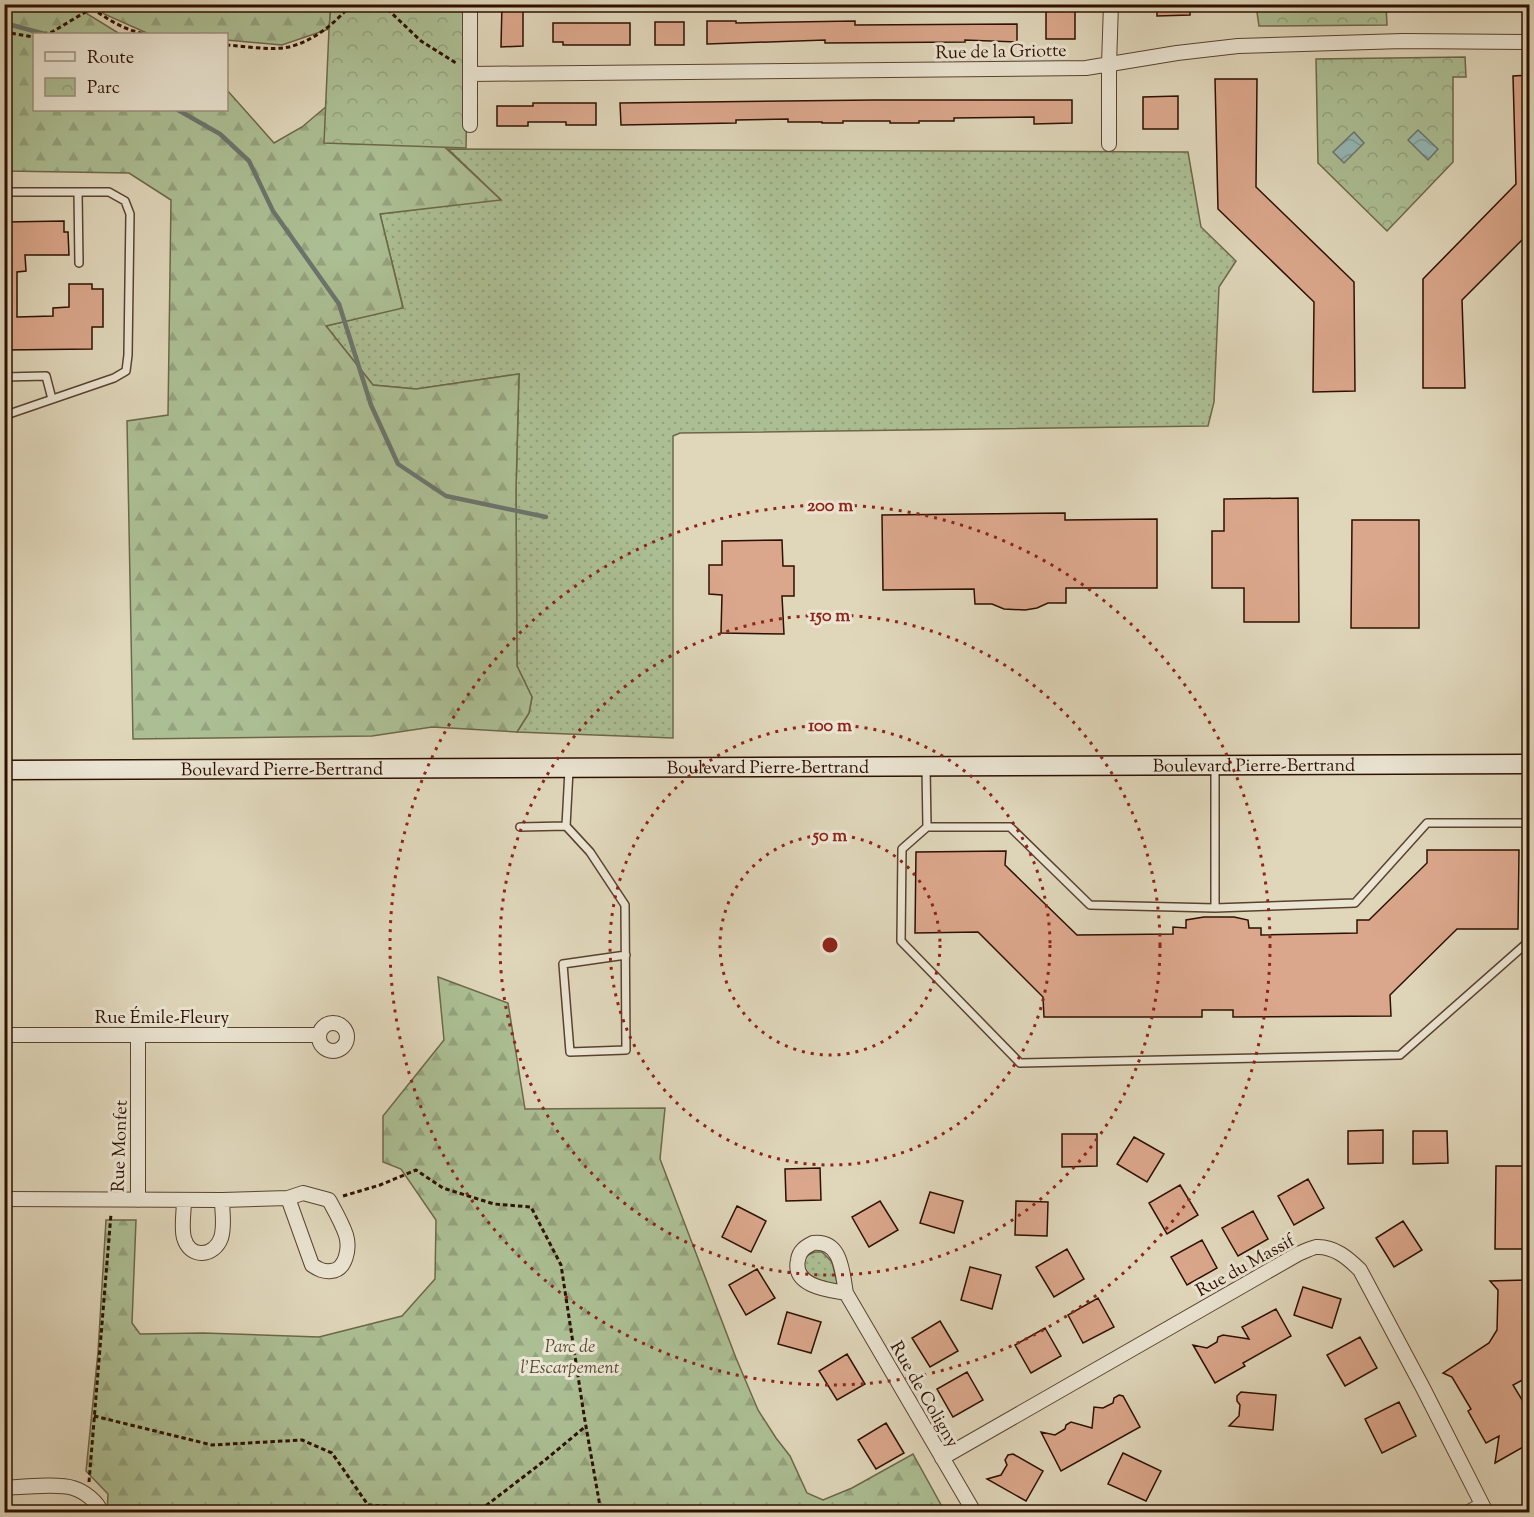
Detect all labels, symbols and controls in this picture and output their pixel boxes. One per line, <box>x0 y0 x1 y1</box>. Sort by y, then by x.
legend <box>33 33 228 111</box>
street label: Rue de la Griotte <box>935 39 1067 67</box>
text: Route <box>87 46 134 72</box>
text: Parc <box>87 76 120 102</box>
text: 200 m <box>807 494 853 520</box>
text: 150 m <box>810 604 850 630</box>
text: 100 m <box>808 714 852 740</box>
street label: Boulevard Pierre-Bertrand <box>1153 754 1355 780</box>
street label: Boulevard Pierre-Bertrand <box>667 756 869 782</box>
street label: Boulevard Pierre-Bertrand <box>181 758 383 784</box>
text: 50 m <box>811 824 847 850</box>
centre of rings <box>820 935 840 955</box>
street label: Rue Émile-Fleury <box>95 1006 229 1032</box>
street label: Rue Monfet <box>106 1100 136 1193</box>
street label: Rue du Massif <box>1192 1228 1301 1305</box>
park label: Parc de l'Escarpement <box>521 1335 620 1382</box>
street label: Rue de Coligny <box>882 1337 964 1453</box>

